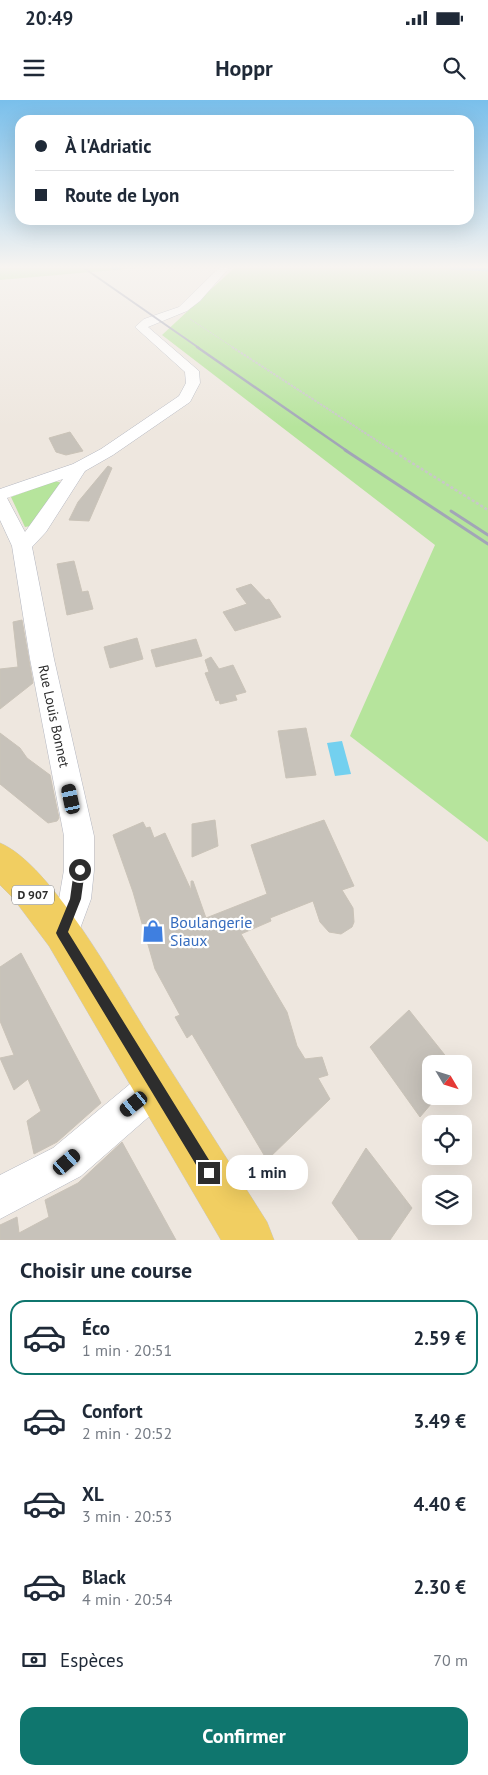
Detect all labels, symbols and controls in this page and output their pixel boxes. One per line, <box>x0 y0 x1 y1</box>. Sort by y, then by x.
text: 20:49 <box>25 6 73 30</box>
icon: menu <box>20 54 48 82</box>
text: Hoppr <box>215 54 273 82</box>
icon: search <box>440 54 468 82</box>
text: À l'Adriatic <box>65 134 151 158</box>
text: Route de Lyon <box>65 183 179 207</box>
street label: Rue Louis Bonnet <box>34 663 74 769</box>
car <box>60 783 81 815</box>
route start <box>69 859 91 881</box>
road number: D 907 <box>12 886 54 904</box>
place label: Boulangerie Siaux <box>170 912 252 950</box>
shop icon: Boulangerie Siaux <box>140 918 166 944</box>
north arrow <box>422 1055 472 1105</box>
map controls <box>422 1055 472 1225</box>
car <box>117 1089 150 1119</box>
button: locate <box>422 1115 472 1165</box>
car <box>50 1146 83 1178</box>
callout: 1 min <box>226 1156 309 1190</box>
route end <box>198 1162 220 1184</box>
text: 1 min <box>247 1162 287 1182</box>
button: layers <box>422 1175 472 1225</box>
text: Choisir une course <box>20 1256 192 1284</box>
icon: car <box>22 1315 67 1360</box>
text: Éco <box>82 1316 110 1340</box>
text: 2.59 € <box>413 1326 466 1350</box>
text: 1 min · 20:51 <box>82 1340 172 1360</box>
icon: car <box>22 1398 67 1443</box>
text: Confort <box>82 1399 143 1423</box>
text: 3.49 € <box>413 1409 466 1433</box>
text: 2 min · 20:52 <box>82 1423 172 1443</box>
icon: car <box>22 1481 67 1526</box>
text: XL <box>82 1482 104 1506</box>
text: 4.40 € <box>413 1492 466 1516</box>
text: 3 min · 20:53 <box>82 1506 172 1526</box>
icon: car <box>22 1564 67 1609</box>
text: Black <box>82 1565 126 1589</box>
text: 2.30 € <box>413 1575 466 1599</box>
text: 4 min · 20:54 <box>82 1589 172 1609</box>
icon: cash <box>20 1646 48 1674</box>
text: Espèces <box>60 1648 124 1672</box>
text: 70 m <box>433 1650 468 1670</box>
button: Confirmer <box>20 1707 468 1765</box>

